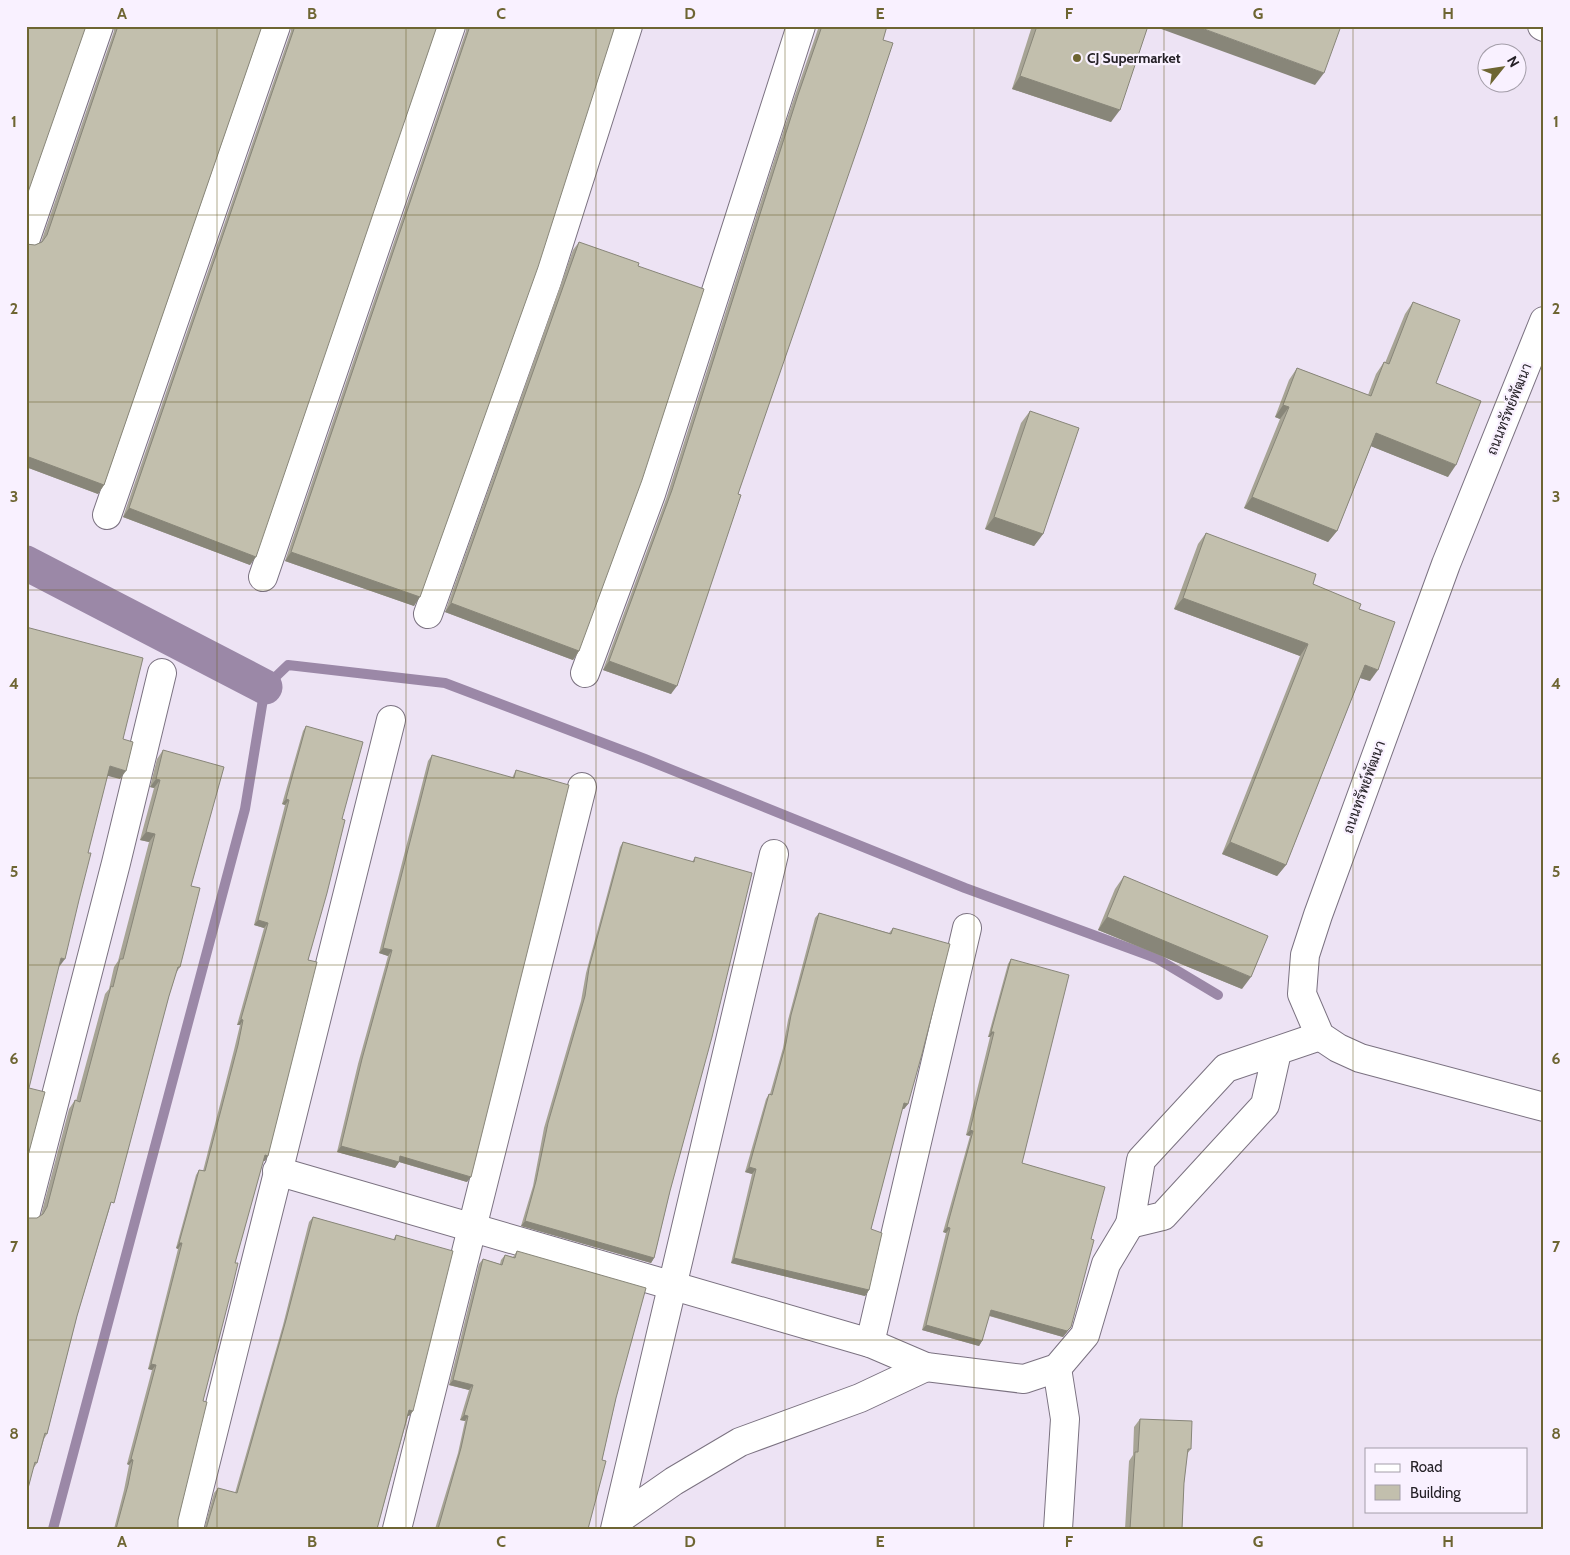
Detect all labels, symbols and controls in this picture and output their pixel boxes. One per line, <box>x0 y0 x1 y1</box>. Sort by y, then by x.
text: A <box>117 4 127 23</box>
text: B <box>307 4 317 23</box>
text: C <box>496 4 506 23</box>
text: D <box>684 4 696 23</box>
text: E <box>875 4 885 23</box>
text: F <box>1065 4 1074 23</box>
text: G <box>1253 4 1263 23</box>
text: H <box>1442 4 1454 23</box>
north arrow <box>1478 42 1528 92</box>
place label: CJ Supermarket <box>1087 49 1181 67</box>
marker: CJ Supermarket <box>1071 52 1083 64</box>
text: N <box>1503 53 1524 70</box>
text: 1 <box>11 112 17 131</box>
text: 1 <box>1553 112 1559 131</box>
text: 2 <box>10 299 18 318</box>
text: 2 <box>1552 299 1560 318</box>
street label: ถนนทรัพย์พัฒนา <box>1482 360 1536 458</box>
text: 3 <box>10 487 18 506</box>
text: 3 <box>1552 487 1560 506</box>
text: 4 <box>9 674 19 693</box>
text: 4 <box>1551 674 1561 693</box>
street label: ถนนทรัพย์พัฒนา <box>1339 738 1389 836</box>
text: 5 <box>10 862 18 881</box>
text: 5 <box>1552 862 1560 881</box>
text: 6 <box>10 1049 19 1068</box>
text: 6 <box>1552 1049 1561 1068</box>
text: 7 <box>10 1237 19 1256</box>
text: 7 <box>1552 1237 1561 1256</box>
text: 8 <box>9 1424 19 1443</box>
text: 8 <box>1551 1424 1561 1443</box>
legend <box>1365 1448 1528 1512</box>
text: Road <box>1410 1458 1443 1476</box>
text: Building <box>1410 1484 1461 1502</box>
text: A <box>117 1532 127 1551</box>
text: B <box>307 1532 317 1551</box>
text: C <box>496 1532 506 1551</box>
text: D <box>684 1532 696 1551</box>
text: E <box>875 1532 885 1551</box>
text: F <box>1065 1532 1074 1551</box>
text: G <box>1253 1532 1263 1551</box>
text: H <box>1442 1532 1454 1551</box>

